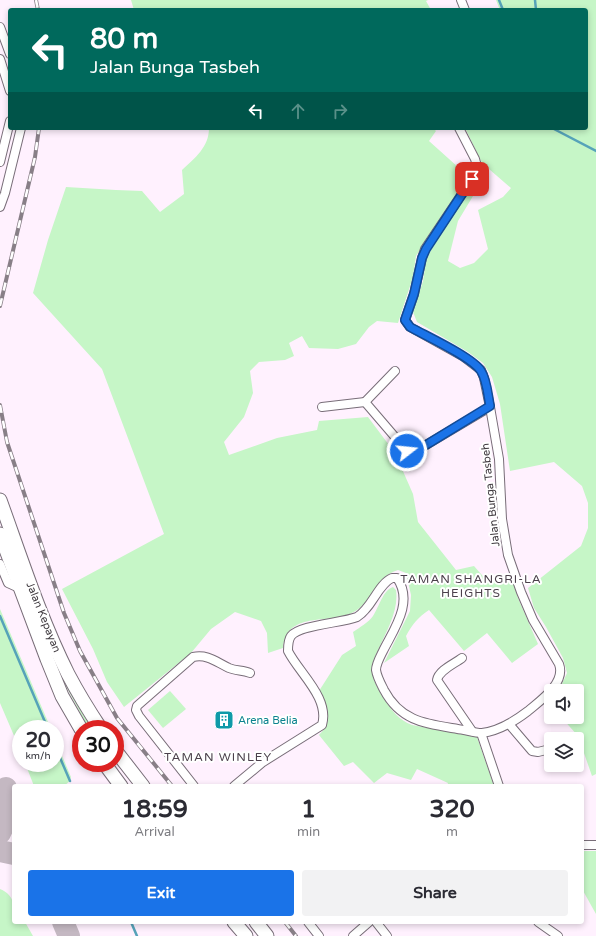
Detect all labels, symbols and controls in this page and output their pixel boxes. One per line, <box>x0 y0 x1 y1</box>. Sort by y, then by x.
text: 80 m <box>90 22 158 56</box>
icon: left <box>24 24 76 76</box>
text: Jalan Bunga Tasbeh <box>90 56 260 78</box>
icon: left <box>245 100 267 122</box>
icon: ahead <box>287 100 309 122</box>
icon: right <box>329 100 351 122</box>
pin <box>455 162 489 196</box>
icon: arrive <box>461 168 483 190</box>
position arrow <box>386 430 428 472</box>
street label: Jalan Bunga Tasbeh <box>479 443 502 547</box>
district label: TAMAN SHANGRI-LA HEIGHTS <box>400 572 542 600</box>
street label: Jalan Kepayan <box>23 580 64 654</box>
map controls <box>544 684 584 772</box>
button: sound <box>544 684 584 724</box>
building icon: Arena Belia <box>213 709 235 731</box>
place label: Arena Belia <box>238 714 298 727</box>
speed limit sign: 30 <box>72 720 124 772</box>
text: 20 <box>25 729 51 753</box>
button: layers <box>544 732 584 772</box>
text: km/h <box>25 750 51 762</box>
district label: TAMAN WINLEY <box>164 750 272 764</box>
text: 18:59 <box>121 795 188 824</box>
text: 1 <box>301 795 316 824</box>
text: 320 <box>429 795 475 824</box>
text: Arrival <box>134 824 175 840</box>
text: min <box>297 824 320 840</box>
text: m <box>446 824 458 840</box>
button: Exit <box>28 870 294 916</box>
button: Share <box>302 870 568 916</box>

